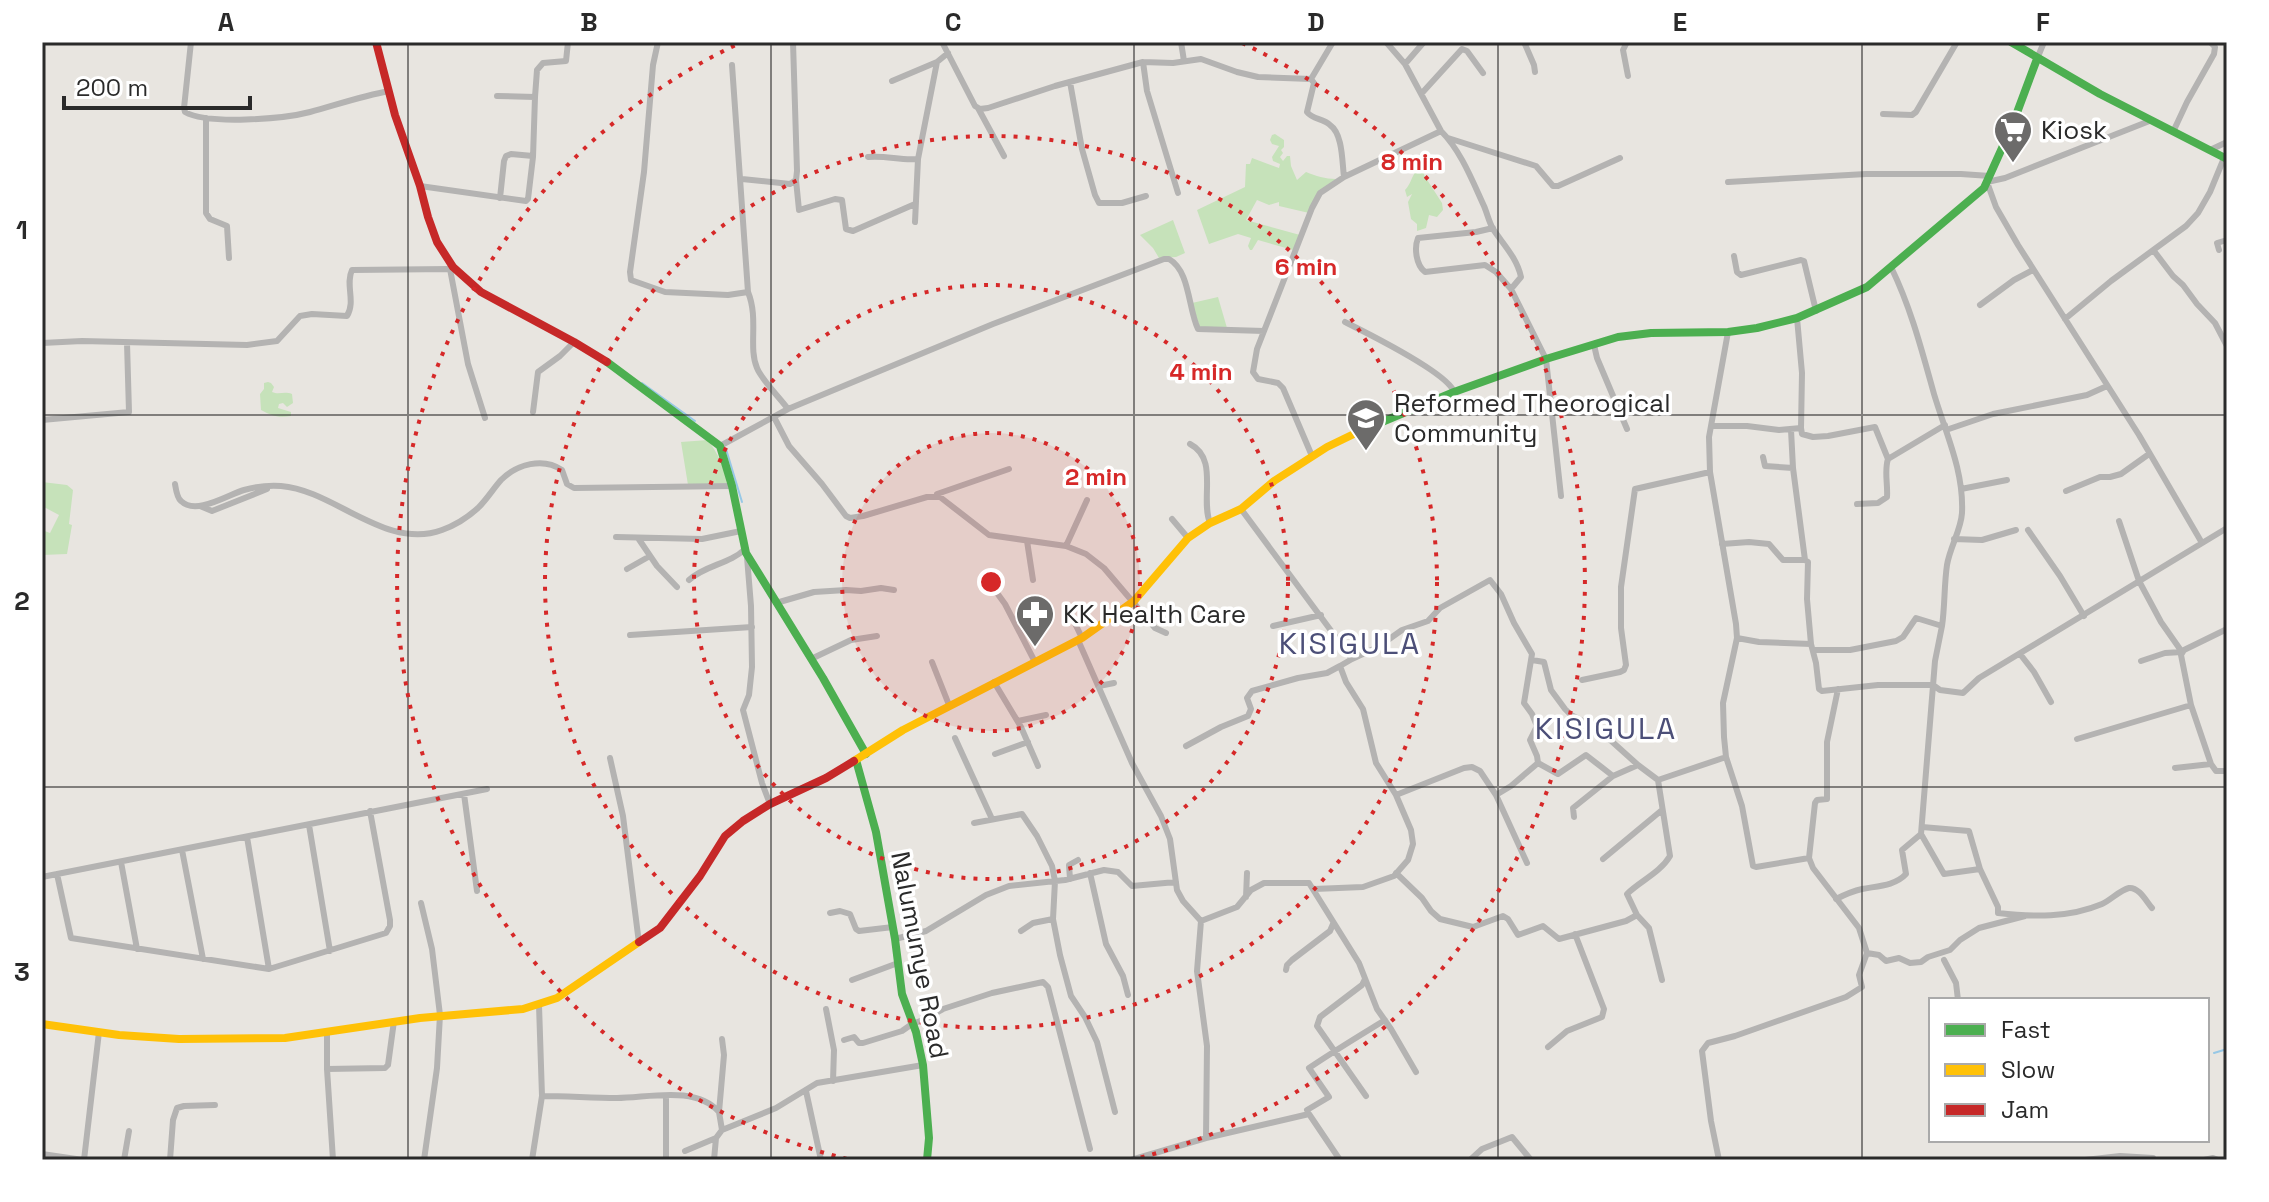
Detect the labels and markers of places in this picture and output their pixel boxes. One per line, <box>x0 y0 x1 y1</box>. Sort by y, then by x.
supermarket icon: Kiosk <box>1992 109 2034 164</box>
place label: Kiosk <box>2041 113 2107 147</box>
place label: Reformed Theorogical Community <box>1394 386 1671 450</box>
school or university icon: Reformed Theorogical Community <box>1345 397 1387 452</box>
centre of rings <box>977 568 1005 596</box>
pharmacy icon: KK Health Care <box>1014 593 1056 648</box>
place label: KK Health Care <box>1063 597 1246 631</box>

